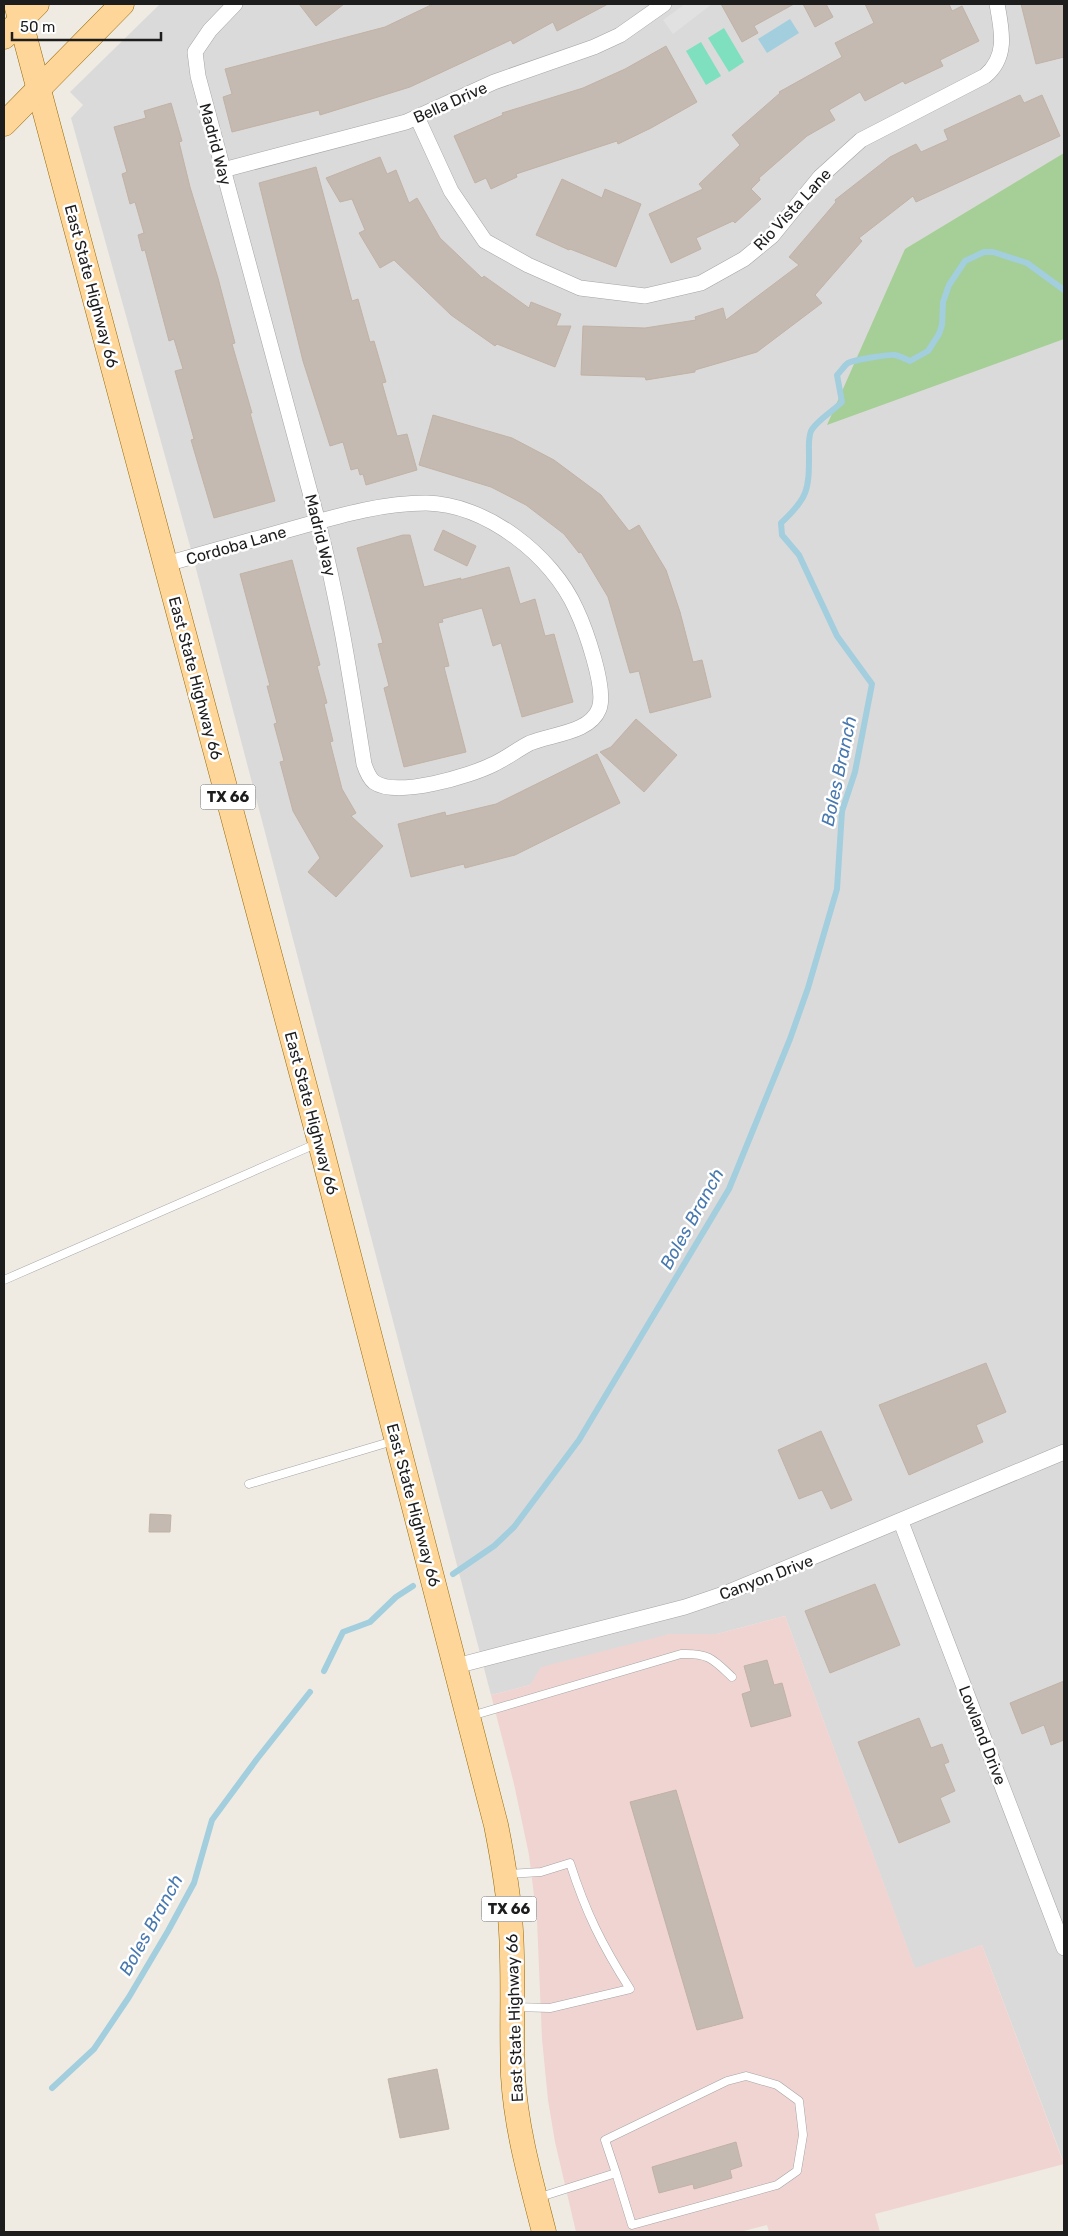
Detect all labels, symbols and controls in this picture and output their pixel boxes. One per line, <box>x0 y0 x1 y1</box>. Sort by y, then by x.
scale bar <box>12 10 161 42</box>
text: 50 m <box>20 18 55 36</box>
street label: Bella Drive <box>410 78 490 127</box>
street label: Madrid Way <box>195 101 236 187</box>
street label: Rio Vista Lane <box>750 164 835 254</box>
street label: East State Highway 66 <box>61 202 123 370</box>
street label: Madrid Way <box>301 492 340 578</box>
street label: Cordoba Lane <box>184 522 288 569</box>
street label: East State Highway 66 <box>165 594 227 762</box>
water label: Boles Branch <box>817 714 861 828</box>
road number: TX 66 <box>200 784 256 810</box>
street label: East State Highway 66 <box>281 1029 343 1197</box>
water label: Boles Branch <box>655 1165 729 1273</box>
street label: East State Highway 66 <box>383 1421 445 1589</box>
street label: Canyon Drive <box>717 1551 816 1604</box>
street label: Lowland Drive <box>955 1683 1010 1788</box>
water label: Boles Branch <box>114 1871 188 1979</box>
road number: TX 66 <box>482 1896 536 1922</box>
street label: East State Highway 66 <box>502 1933 527 2102</box>

